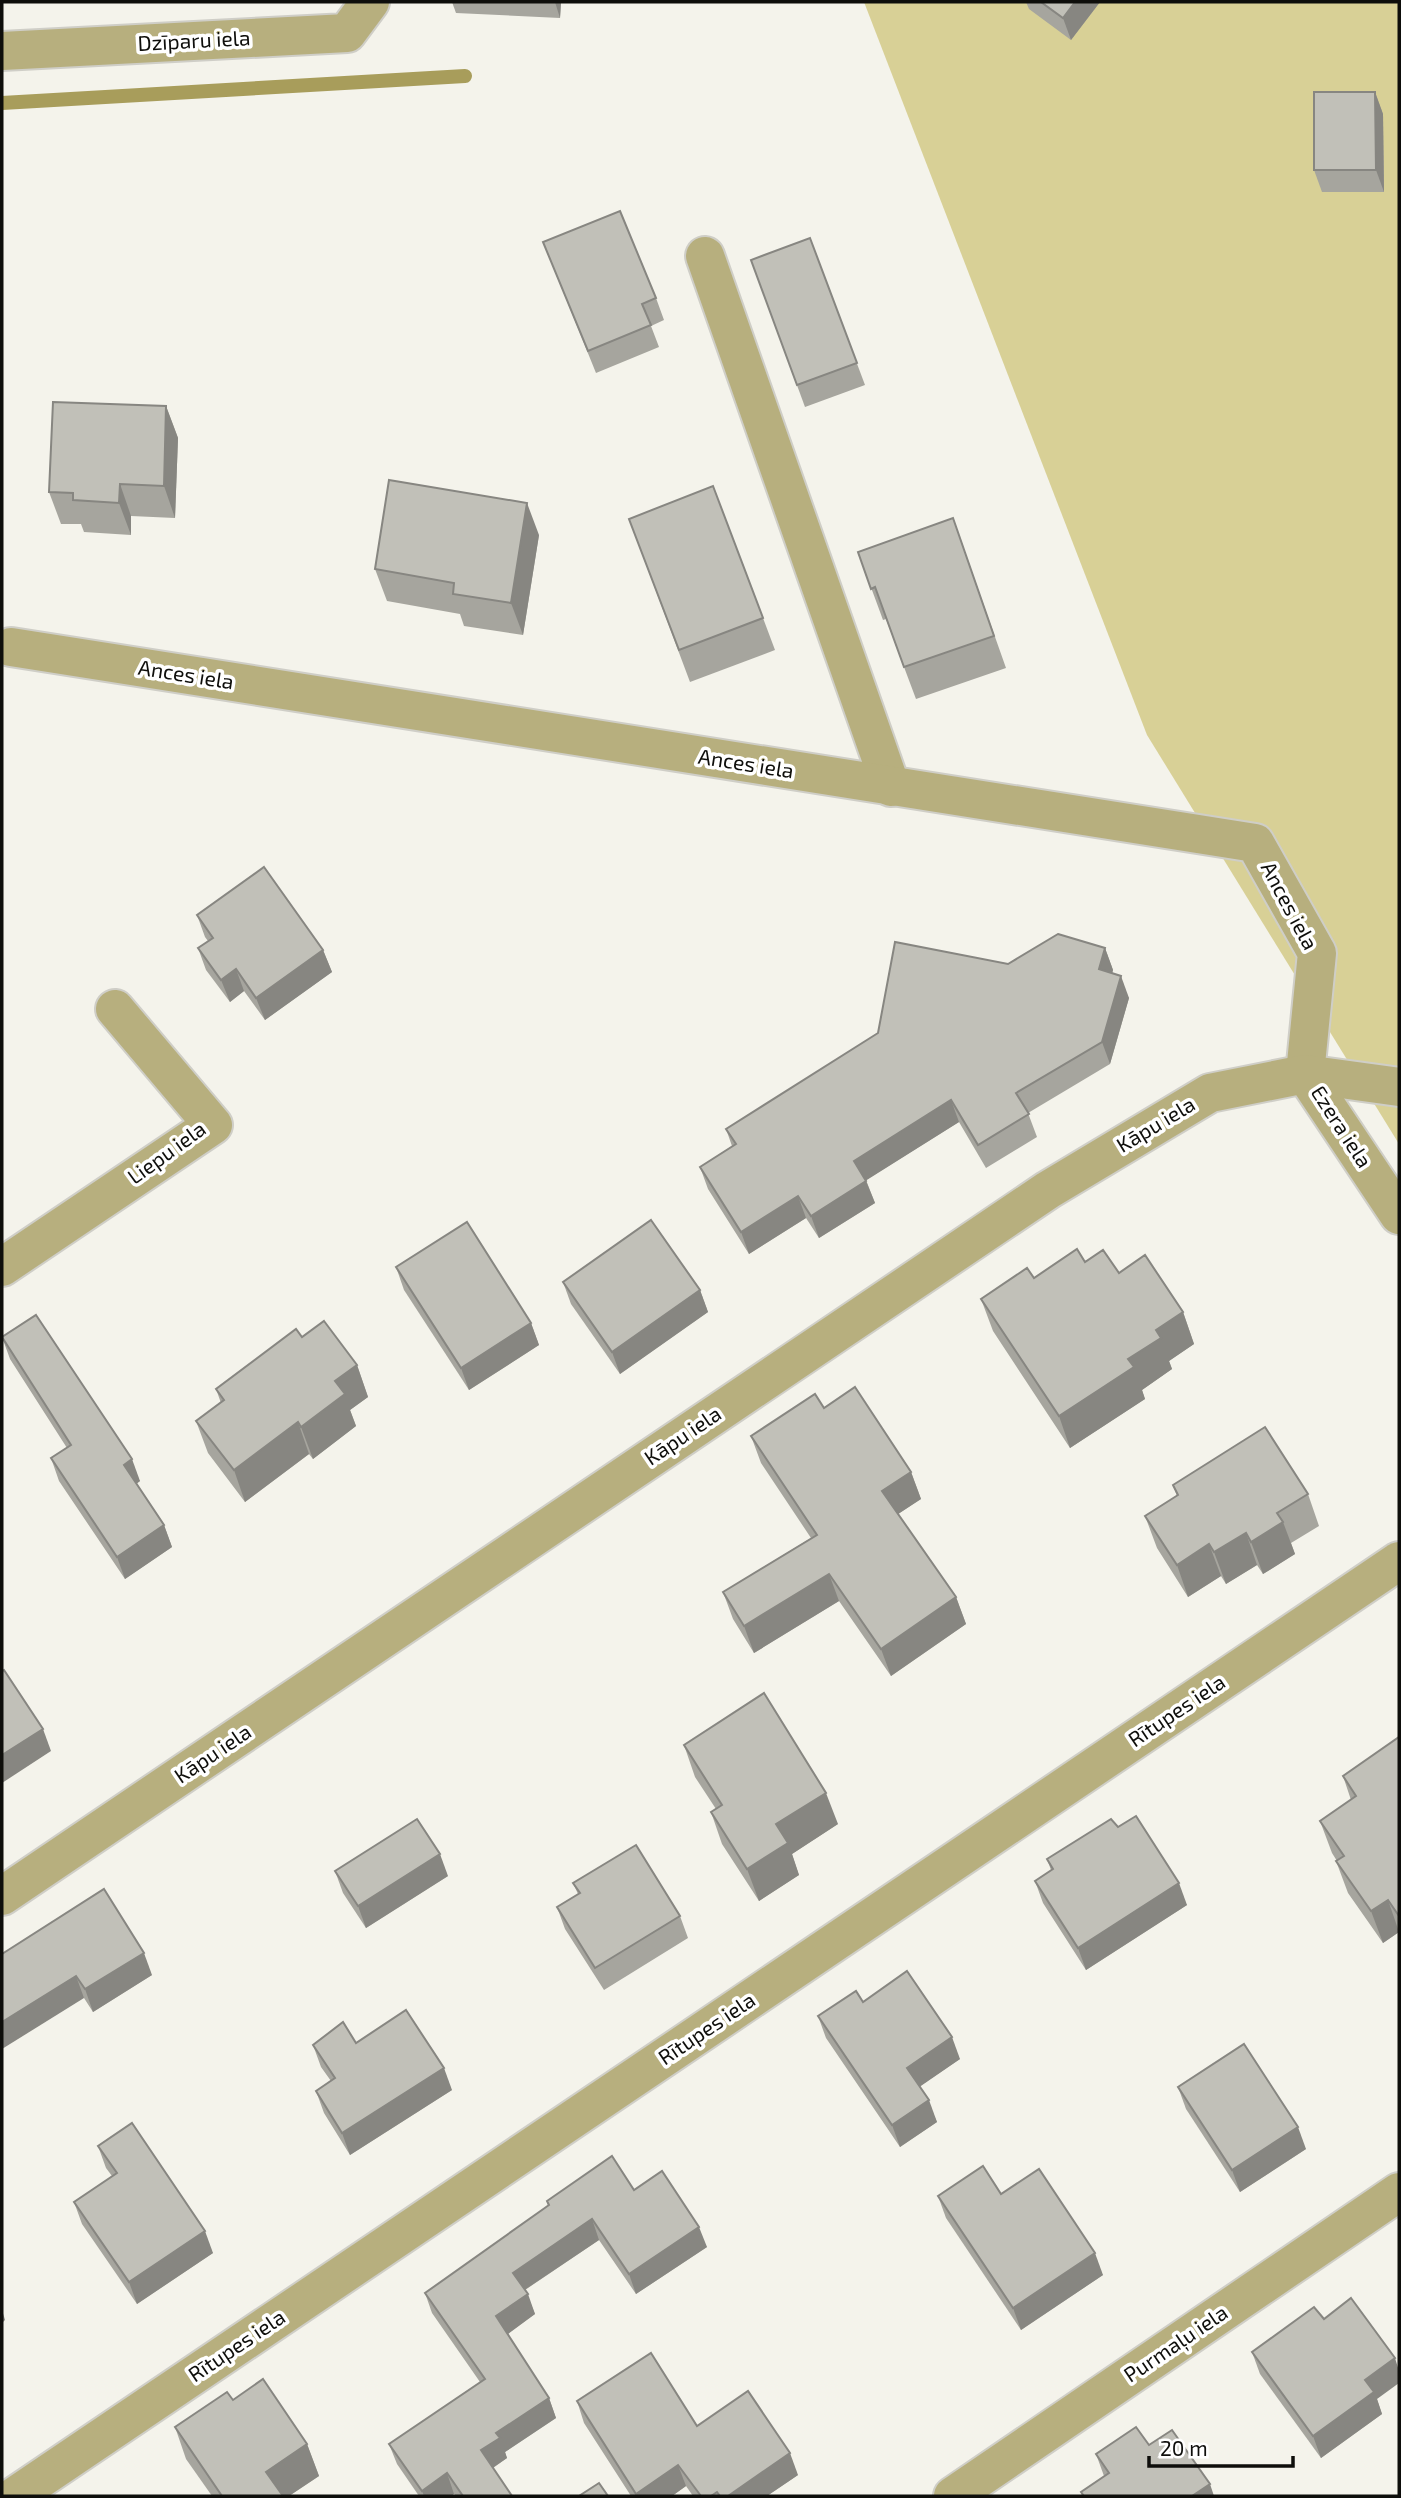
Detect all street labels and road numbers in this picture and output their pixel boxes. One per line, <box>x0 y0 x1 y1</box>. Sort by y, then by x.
street label: Dzīparu iela <box>137 24 251 55</box>
street label: Ances iela <box>137 654 236 693</box>
street label: Ances iela <box>697 743 796 782</box>
street label: Ances iela <box>1257 857 1324 954</box>
street label: Ezera iela <box>1307 1081 1378 1172</box>
street label: Kāpu iela <box>1111 1091 1199 1157</box>
street label: Liepu iela <box>122 1115 210 1188</box>
street label: Kāpu iela <box>639 1400 725 1469</box>
street label: Rītupes iela <box>1123 1668 1229 1751</box>
street label: Kāpu iela <box>169 1718 255 1787</box>
street label: Rītupes iela <box>653 1986 759 2069</box>
street label: Purmaļu iela <box>1118 2299 1233 2388</box>
street label: Rītupes iela <box>183 2303 289 2386</box>

